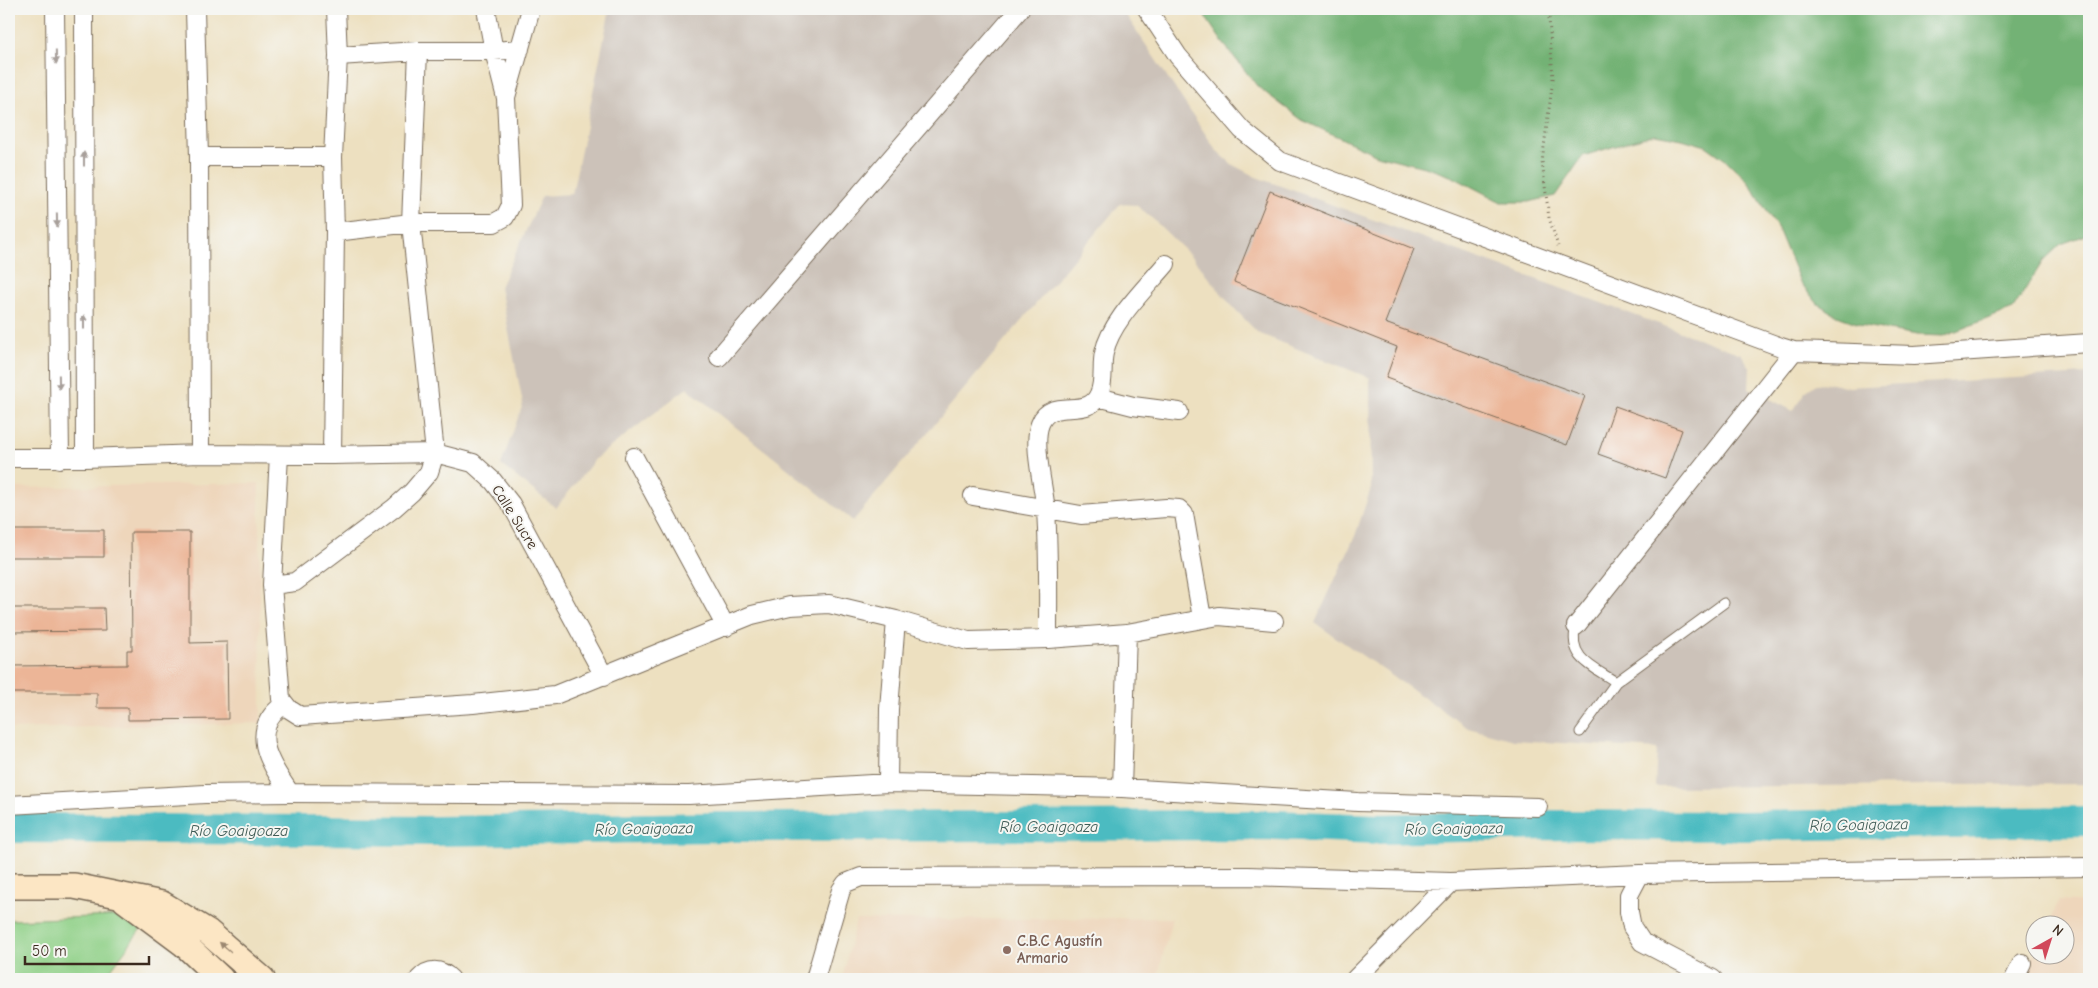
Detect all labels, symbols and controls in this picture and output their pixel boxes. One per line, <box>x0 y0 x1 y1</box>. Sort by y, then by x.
one-way arrow <box>52 50 60 66</box>
one-way arrow <box>80 151 88 167</box>
one-way arrow <box>53 212 61 228</box>
one-way arrow <box>80 314 88 330</box>
one-way arrow <box>55 375 63 391</box>
street label: Calle Sucre <box>488 482 542 553</box>
water label: Río Goaigoaza <box>1810 815 1908 835</box>
water label: Río Goaigoaza <box>1000 818 1098 836</box>
water label: Río Goaigoaza <box>595 819 693 839</box>
water label: Río Goaigoaza <box>1405 819 1503 839</box>
water label: Río Goaigoaza <box>190 822 288 840</box>
north arrow <box>2026 916 2076 966</box>
text: N <box>2049 921 2067 940</box>
place label: C.B.C Agustín Armario <box>1017 932 1102 967</box>
scale bar <box>25 933 149 965</box>
one-way arrow <box>219 941 231 953</box>
text: 50 m <box>32 942 67 960</box>
marker: C.B.C Agustín Armario <box>1001 944 1013 956</box>

